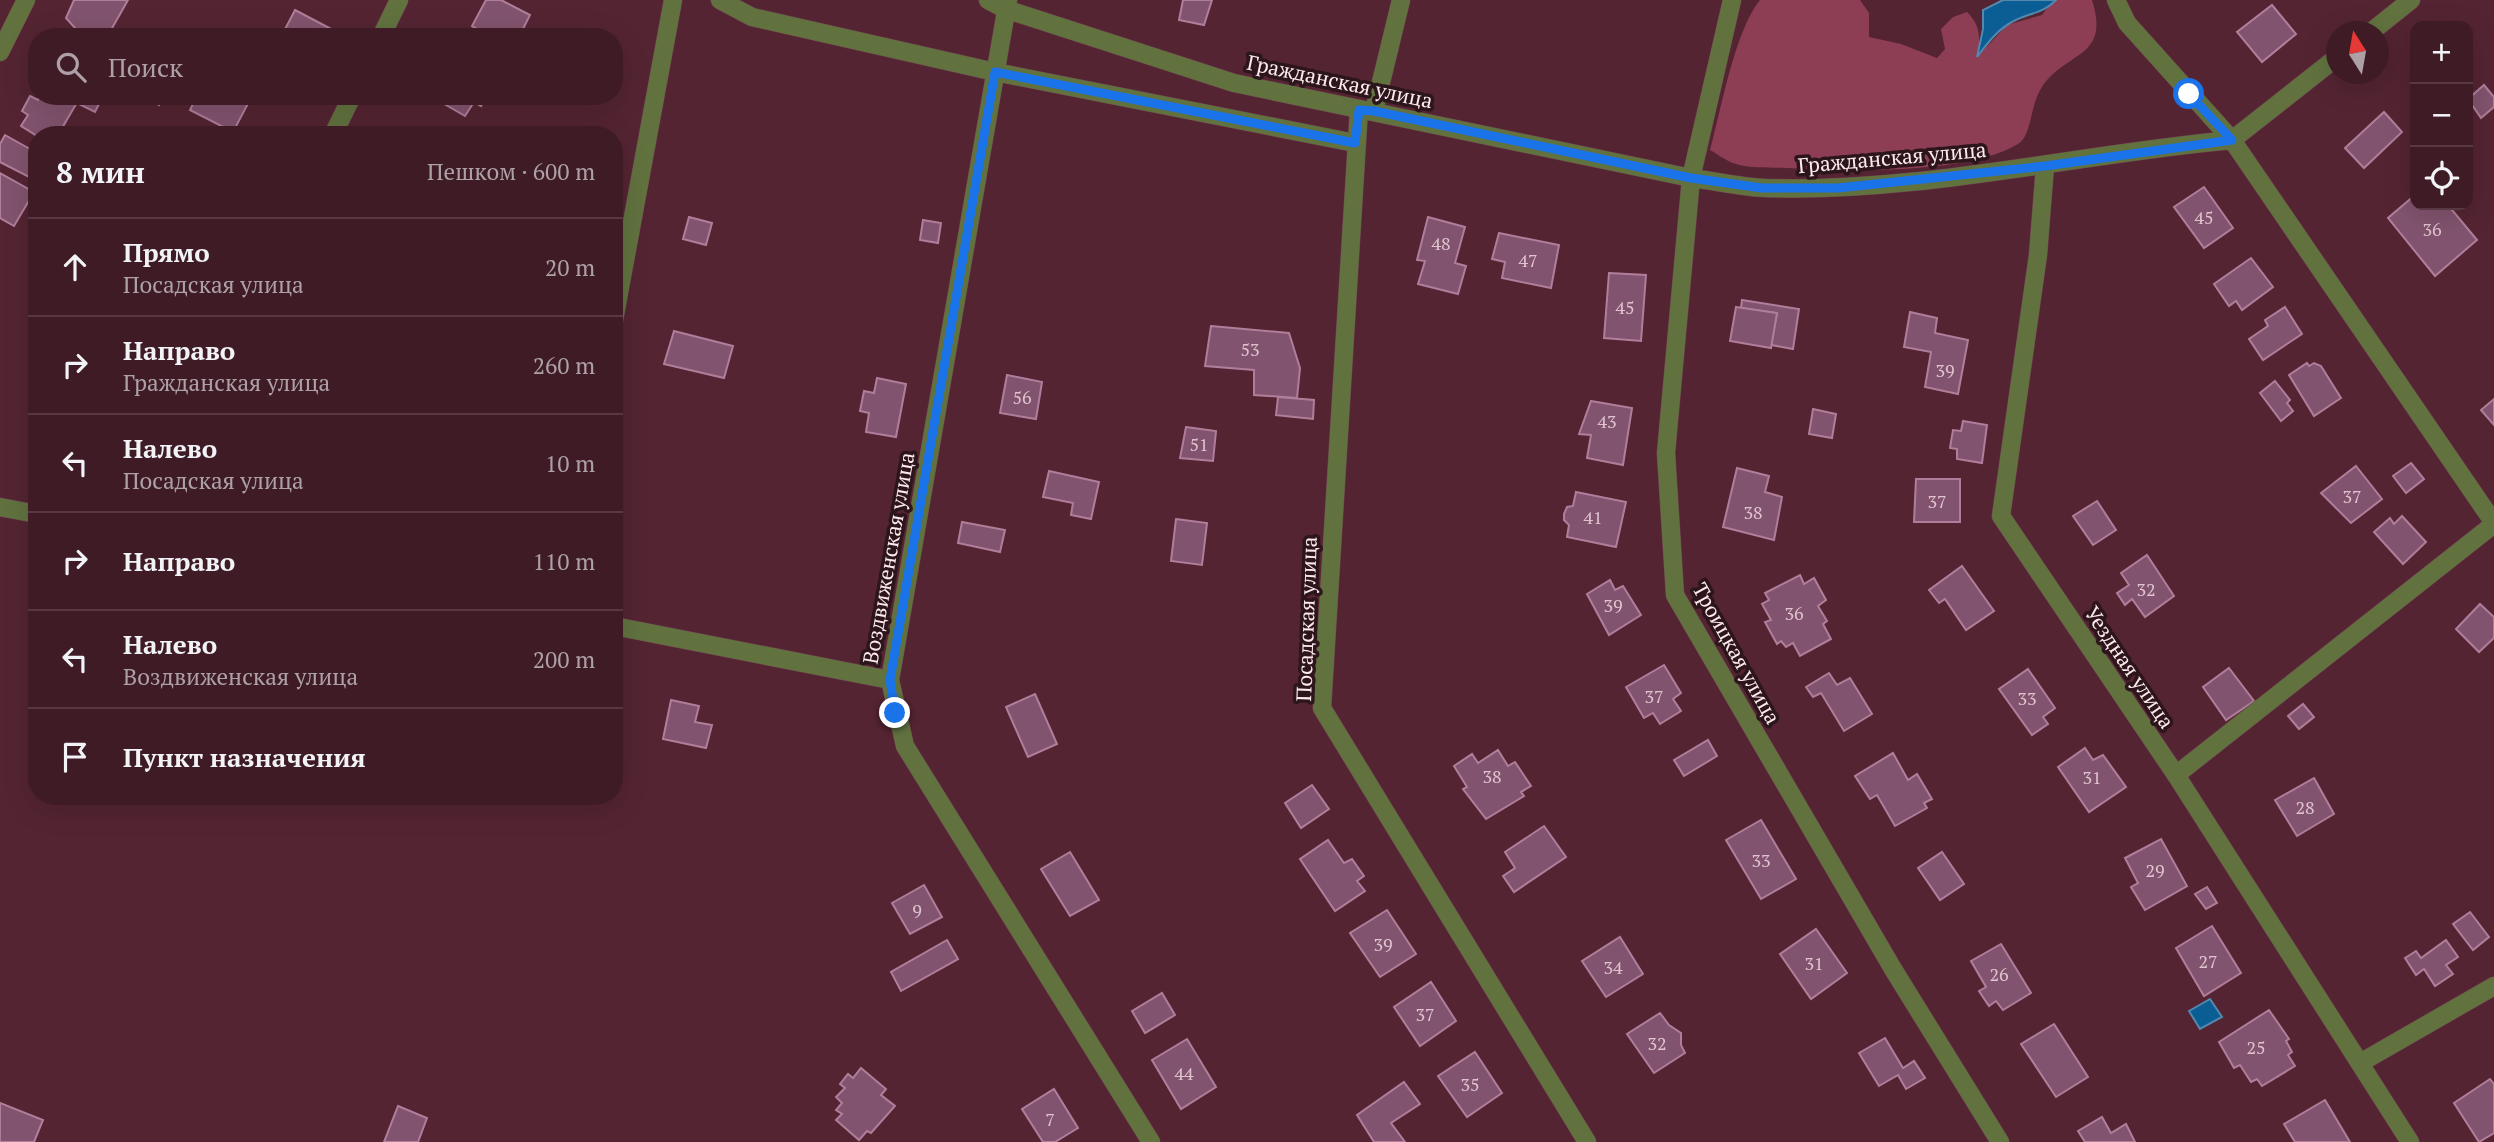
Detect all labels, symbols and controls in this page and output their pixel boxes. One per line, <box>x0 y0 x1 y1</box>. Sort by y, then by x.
north arrow <box>2326 21 2389 84</box>
map controls <box>2410 21 2473 210</box>
button: + <box>2410 21 2473 84</box>
search box <box>28 28 623 105</box>
icon: search <box>52 48 90 86</box>
street label: Гражданская улица <box>1245 48 1436 114</box>
text: Поиск <box>108 50 183 84</box>
route start <box>2173 78 2204 109</box>
button: − <box>2410 84 2473 147</box>
street label: Гражданская улица <box>1797 135 1988 179</box>
button: locate <box>2410 147 2473 210</box>
text: 8 мин <box>56 152 145 192</box>
text: Пешком · 600 m <box>427 156 595 187</box>
house number: 45 <box>2194 205 2214 229</box>
house number: 36 <box>2422 217 2442 241</box>
house number: 48 <box>1431 231 1451 255</box>
text: Прямо <box>123 235 210 269</box>
icon: ahead <box>56 248 94 286</box>
house number: 47 <box>1518 248 1538 272</box>
text: 20 m <box>545 252 595 283</box>
text: Посадская улица <box>123 269 304 300</box>
house number: 45 <box>1615 295 1635 319</box>
text: Направо <box>123 333 235 367</box>
house number: 53 <box>1240 337 1260 361</box>
icon: right <box>56 346 94 384</box>
text: 260 m <box>533 350 595 381</box>
house number: 39 <box>1935 358 1955 382</box>
text: Гражданская улица <box>123 367 330 398</box>
house number: 56 <box>1012 385 1032 409</box>
house number: 43 <box>1597 409 1617 433</box>
text: Налево <box>123 431 217 465</box>
house number: 51 <box>1189 432 1209 456</box>
icon: left <box>56 444 94 482</box>
text: 10 m <box>545 448 595 479</box>
street label: Воздвиженская улица <box>856 449 920 666</box>
text: Посадская улица <box>123 465 304 496</box>
house number: 37 <box>2342 484 2362 508</box>
house number: 37 <box>1927 489 1947 513</box>
house number: 38 <box>1743 500 1763 524</box>
house number: 41 <box>1583 505 1603 529</box>
street label: Посадская улица <box>1289 536 1323 702</box>
icon: right <box>56 542 94 580</box>
text: Направо <box>123 544 235 578</box>
text: 110 m <box>533 546 595 577</box>
street label: Троицкая улица <box>1687 577 1788 729</box>
house number: 32 <box>2136 577 2156 601</box>
house number: 39 <box>1603 593 1623 617</box>
street label: Уездная улица <box>2079 600 2181 734</box>
house number: 36 <box>1784 601 1804 625</box>
text: Налево <box>123 627 217 661</box>
icon: left <box>56 640 94 678</box>
text: 200 m <box>533 644 595 675</box>
text: Воздвиженская улица <box>123 661 358 692</box>
house number: 37 <box>1644 684 1664 708</box>
house number: 33 <box>2017 686 2037 710</box>
route end <box>879 697 910 728</box>
icon: arrive <box>56 738 94 776</box>
text: Пункт назначения <box>123 740 366 774</box>
house number: 38 <box>1482 764 1502 788</box>
house number: 31 <box>2082 765 2102 789</box>
house number: 28 <box>2295 795 2315 819</box>
house number: 33 <box>1751 848 1771 872</box>
house number: 29 <box>2145 858 2165 882</box>
house number: 9 <box>912 898 922 922</box>
house number: 39 <box>1373 932 1393 956</box>
house number: 27 <box>2198 949 2218 973</box>
house number: 31 <box>1804 951 1824 975</box>
house number: 34 <box>1603 955 1623 979</box>
house number: 26 <box>1989 962 2009 986</box>
house number: 37 <box>1415 1002 1435 1026</box>
house number: 32 <box>1647 1031 1667 1055</box>
house number: 25 <box>2246 1035 2266 1059</box>
house number: 44 <box>1174 1061 1194 1085</box>
house number: 35 <box>1460 1072 1480 1096</box>
house number: 7 <box>1045 1107 1055 1131</box>

